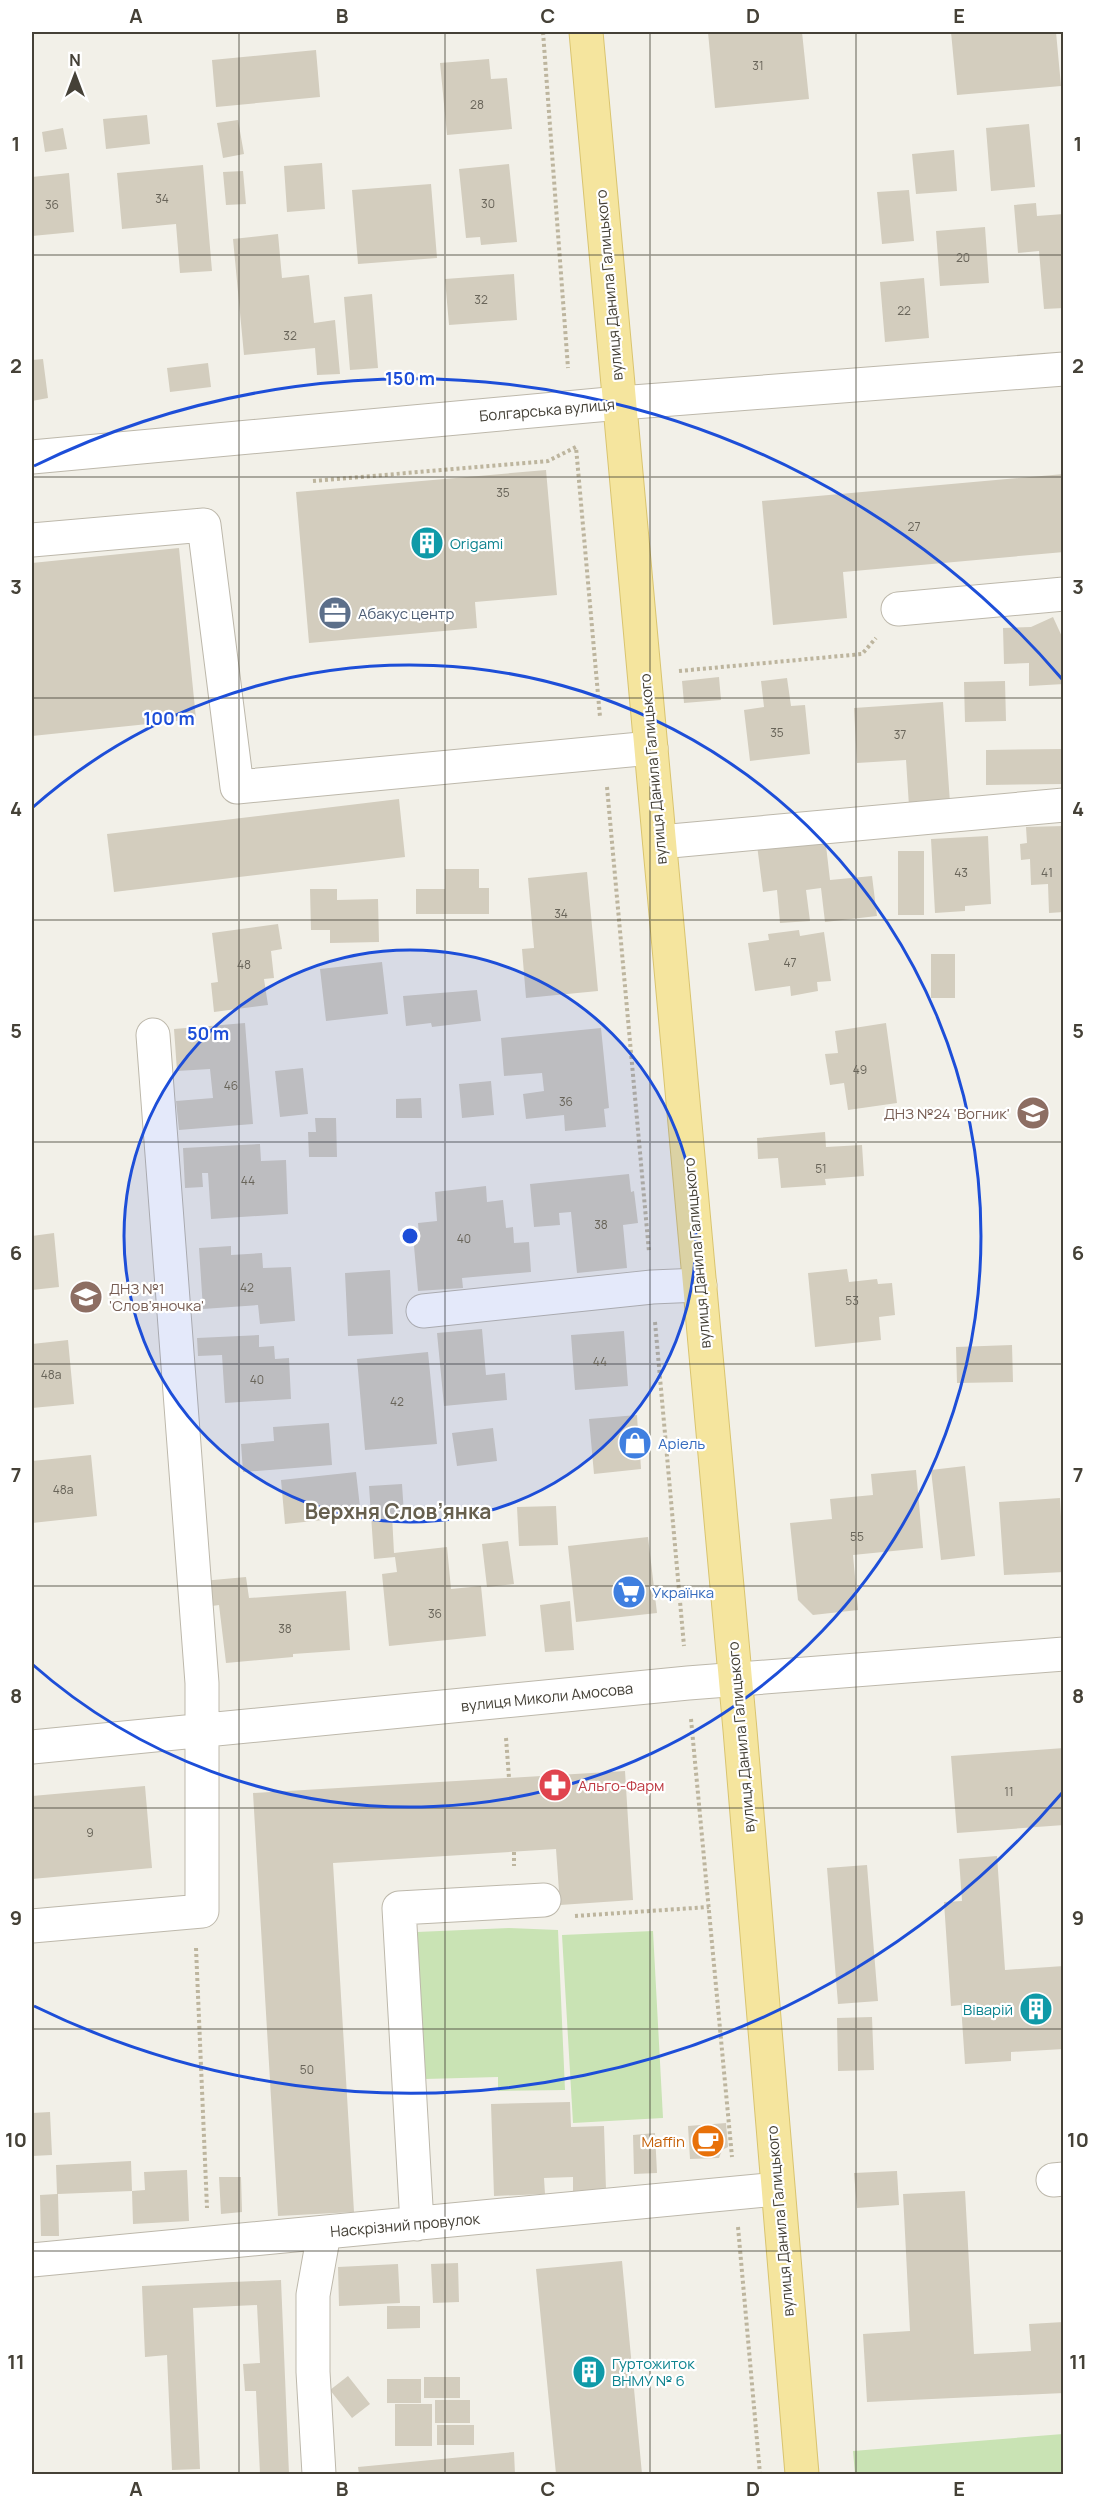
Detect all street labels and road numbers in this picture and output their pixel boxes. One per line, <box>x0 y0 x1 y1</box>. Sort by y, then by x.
street label: вулиця Данила Галицького <box>590 188 628 381</box>
street label: Болгарська вулиця <box>478 394 616 426</box>
street label: вулиця Данила Галицького <box>634 672 672 865</box>
street label: вулиця Данила Галицького <box>678 1156 716 1349</box>
street label: вулиця Данила Галицького <box>722 1640 760 1833</box>
street label: вулиця Миколи Амосова <box>460 1678 634 1716</box>
street label: вулиця Данила Галицького <box>761 2124 799 2317</box>
street label: Наскрізний провулок <box>329 2208 481 2242</box>

